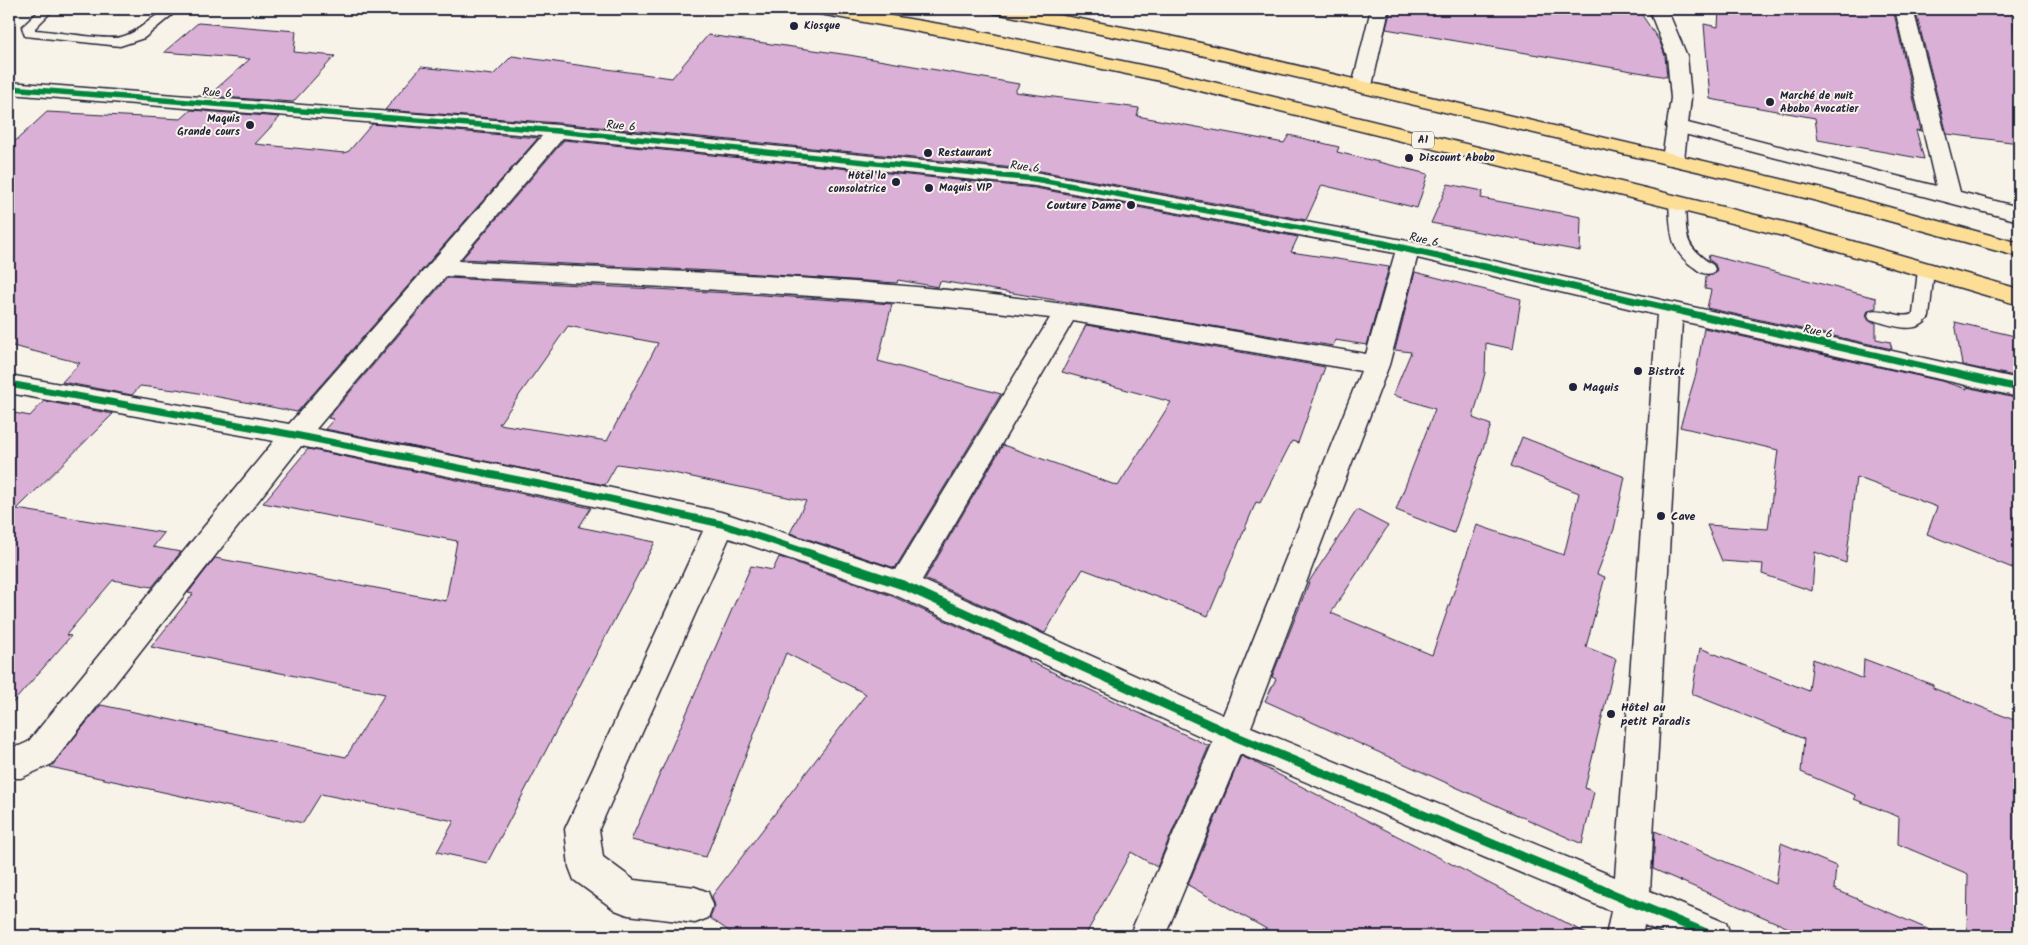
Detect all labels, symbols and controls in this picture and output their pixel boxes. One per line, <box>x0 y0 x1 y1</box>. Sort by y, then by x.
place label: Kiosque <box>804 17 841 35</box>
marker: Kiosque <box>788 20 800 32</box>
street label: Rue 6 <box>202 82 232 104</box>
place label: Marché de nuit Abobo Avocatier <box>1780 87 1859 118</box>
marker: Marché de nuit Abobo Avocatier <box>1764 96 1776 108</box>
place label: Maquis Grande cours <box>177 110 241 141</box>
street label: Rue 6 <box>605 115 637 137</box>
marker: Maquis Grande cours <box>244 119 256 131</box>
road number: A1 <box>1412 132 1434 148</box>
place label: Restaurant <box>938 144 993 162</box>
marker: Restaurant <box>922 147 934 159</box>
place label: Discount Abobo <box>1419 149 1495 167</box>
marker: Discount Abobo <box>1403 152 1415 164</box>
street label: Rue 6 <box>1009 156 1041 178</box>
place label: Hôtel la consolatrice <box>828 167 887 198</box>
marker: Hôtel la consolatrice <box>890 176 902 188</box>
place label: Maquis VIP <box>939 179 992 197</box>
marker: Maquis VIP <box>923 182 935 194</box>
place label: Couture Dame <box>1046 196 1121 215</box>
marker: Couture Dame <box>1125 199 1137 211</box>
street label: Rue 6 <box>1407 227 1441 253</box>
street label: Rue 6 <box>1802 320 1834 344</box>
place label: Bistrot <box>1648 362 1685 381</box>
marker: Bistrot <box>1632 365 1644 377</box>
place label: Maquis <box>1583 378 1619 397</box>
marker: Maquis <box>1567 381 1579 393</box>
place label: Cave <box>1671 507 1696 526</box>
marker: Cave <box>1655 510 1667 522</box>
place label: Hôtel au petit Paradis <box>1620 698 1691 731</box>
marker: Hôtel au petit Paradis <box>1605 708 1617 720</box>

